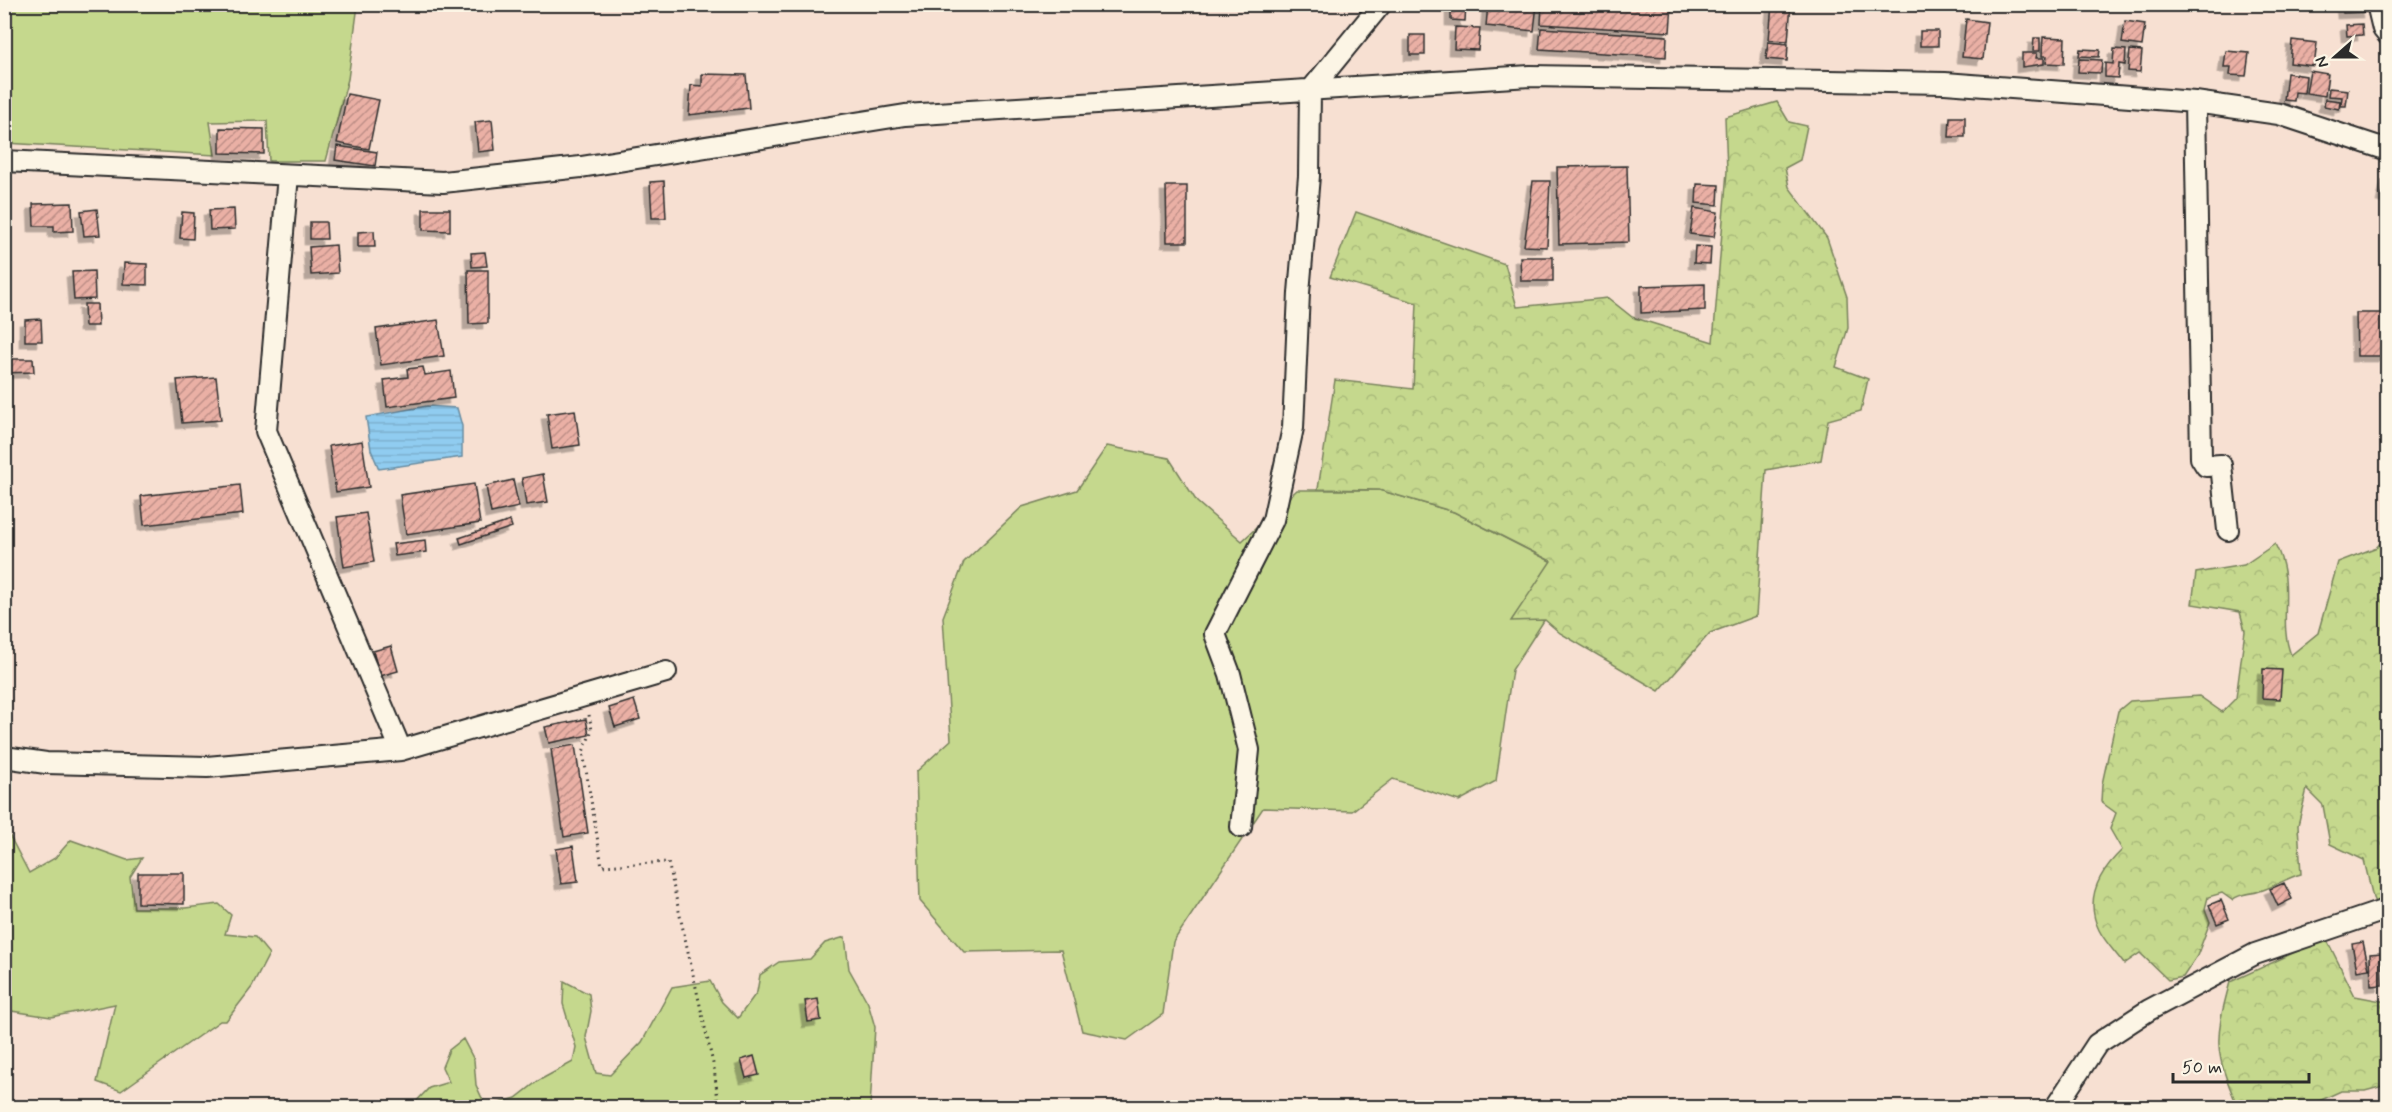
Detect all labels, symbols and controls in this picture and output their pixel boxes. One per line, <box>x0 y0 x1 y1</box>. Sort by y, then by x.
north arrow <box>2305 27 2365 87</box>
text: N <box>2311 53 2334 71</box>
scale bar <box>2173 1046 2310 1084</box>
text: 50 m <box>2182 1056 2222 1080</box>

